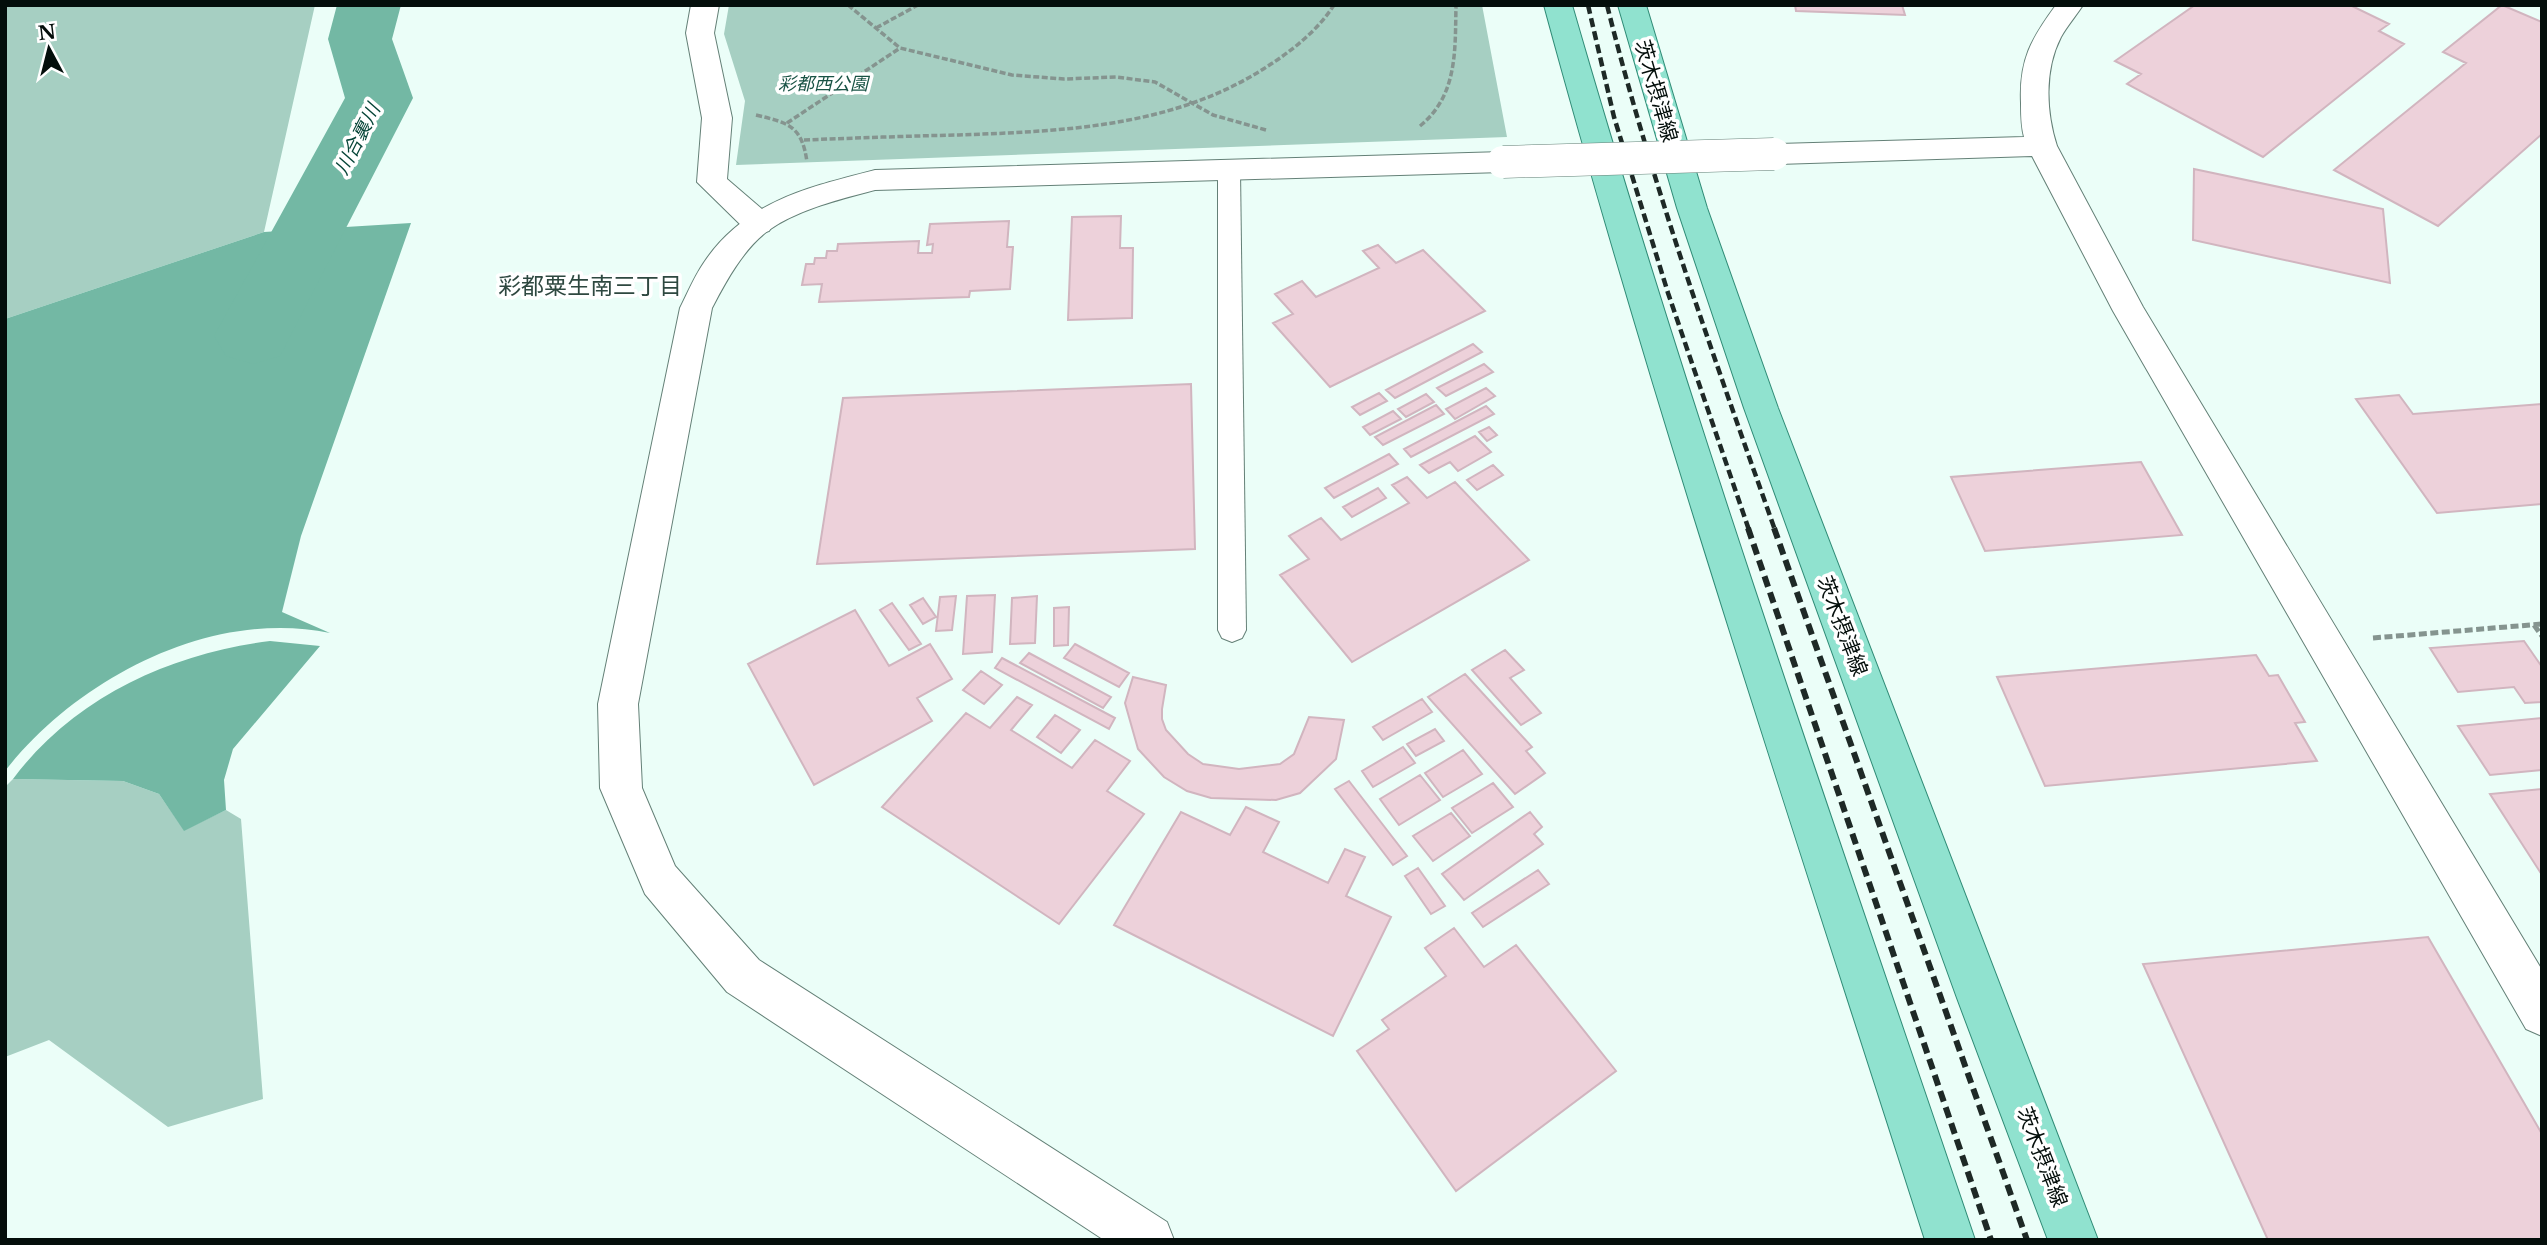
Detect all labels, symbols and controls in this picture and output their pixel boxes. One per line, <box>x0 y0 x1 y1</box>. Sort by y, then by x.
north arrow <box>14 14 84 84</box>
text: N <box>37 20 57 45</box>
street label: 茨木摂津線 <box>1629 37 1683 145</box>
park label: 彩都西公園 <box>778 73 871 95</box>
water label: 川合裏川 <box>330 98 386 178</box>
district label: 彩都粟生南三丁目 <box>498 272 682 300</box>
street label: 茨木摂津線 <box>1811 572 1873 680</box>
street label: 茨木摂津線 <box>2011 1103 2073 1211</box>

